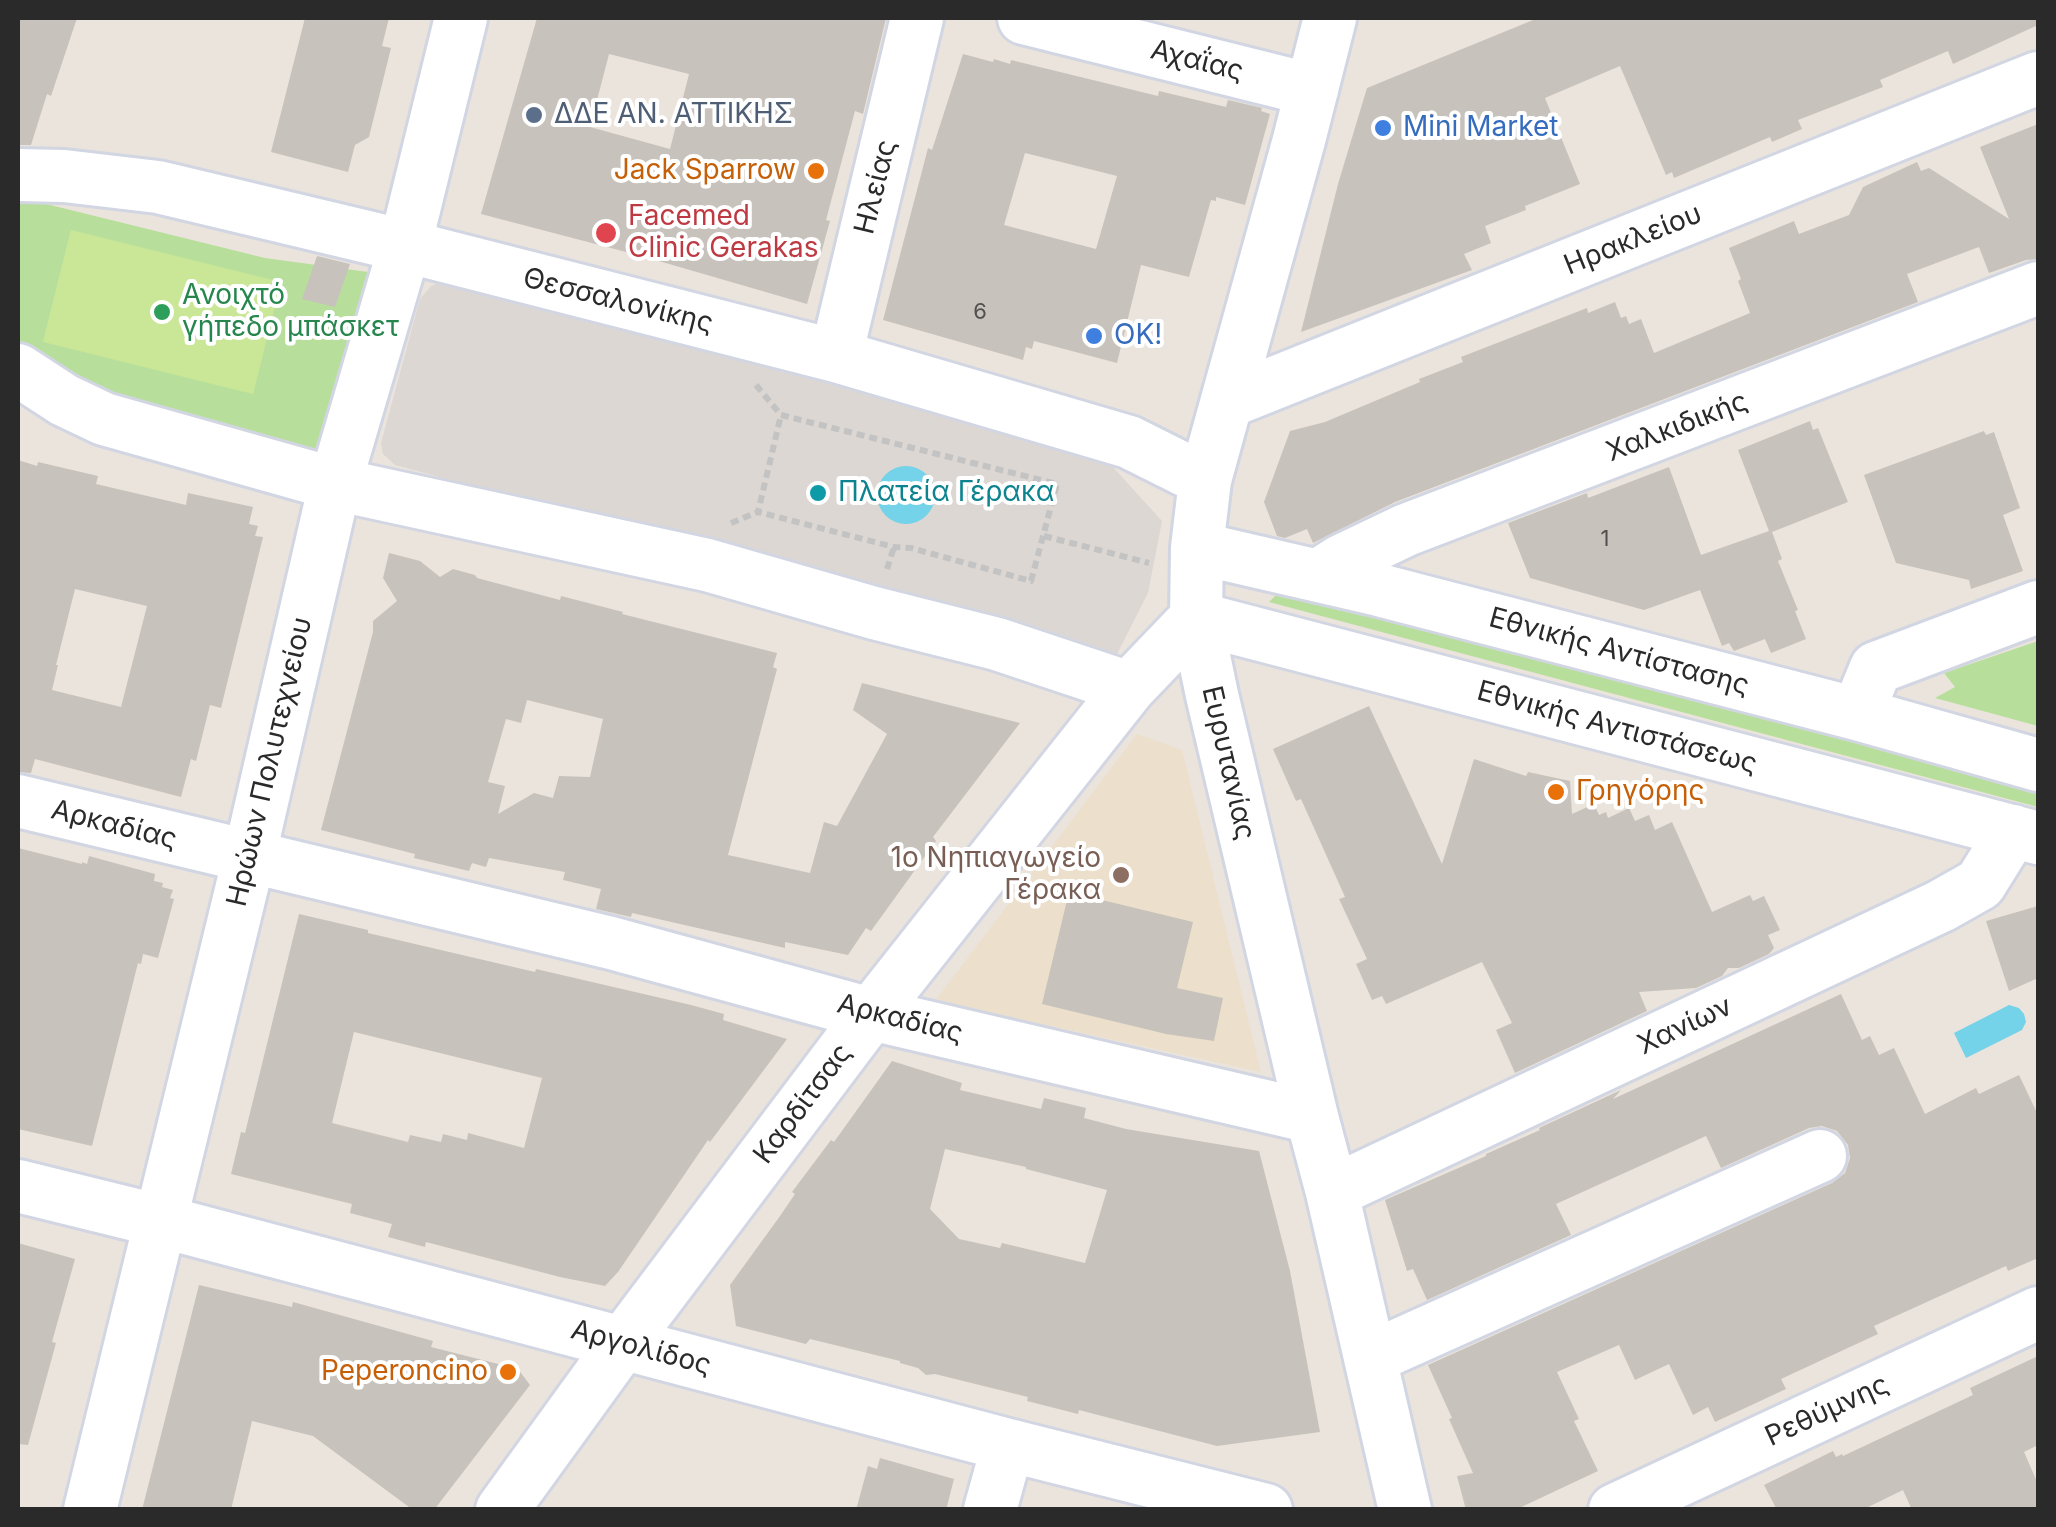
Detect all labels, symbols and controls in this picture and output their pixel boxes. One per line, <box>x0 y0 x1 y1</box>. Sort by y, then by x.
street label: Αχαΐας <box>1147 33 1247 89</box>
place label: ΔΔΕ ΑΝ. ΑΤΤΙΚΗΣ <box>554 98 793 132</box>
marker: ΔΔΕ ΑΝ. ΑΤΤΙΚΗΣ <box>523 104 545 126</box>
place label: Mini Market <box>1403 111 1558 145</box>
marker: Mini Market <box>1372 117 1394 139</box>
street label: Ηλείας <box>848 136 904 238</box>
place label: Jack Sparrow <box>614 154 796 188</box>
marker: Jack Sparrow <box>805 160 827 182</box>
street label: Ηρακλείου <box>1559 197 1707 283</box>
place label: Facemed Clinic Gerakas <box>628 200 819 266</box>
marker: Facemed Clinic Gerakas <box>593 220 619 246</box>
street label: Θεσσαλονίκης <box>520 261 716 341</box>
place label: Ανοιχτό γήπεδο μπάσκετ <box>182 279 399 345</box>
house number: 6 <box>973 299 987 325</box>
marker: Ανοιχτό γήπεδο μπάσκετ <box>151 301 173 323</box>
place label: OK! <box>1114 319 1162 353</box>
marker: OK! <box>1083 325 1105 347</box>
street label: Χαλκιδικής <box>1602 385 1752 469</box>
place label: Πλατεία Γέρακα <box>838 476 1054 510</box>
marker: Πλατεία Γέρακα <box>807 482 829 504</box>
house number: 1 <box>1601 526 1609 552</box>
street label: Εθνικής Αντίστασης <box>1485 601 1753 703</box>
street label: Ηρώων Πολυτεχνείου <box>220 614 320 910</box>
street label: Εθνικής Αντιστάσεως <box>1473 674 1761 782</box>
street label: Ευρυτανίας <box>1194 683 1262 843</box>
place label: Γρηγόρης <box>1576 775 1704 809</box>
marker: Γρηγόρης <box>1545 781 1567 803</box>
street label: Αρκαδίας <box>48 793 180 857</box>
place label: 1ο Νηπιαγωγείο Γέρακα <box>891 842 1101 908</box>
marker: 1ο Νηπιαγωγείο Γέρακα <box>1110 864 1132 886</box>
street label: Αρκαδίας <box>834 987 966 1051</box>
street label: Χανίων <box>1633 990 1737 1062</box>
street label: Καρδίτσας <box>747 1037 859 1171</box>
street label: Αργολίδος <box>567 1313 715 1383</box>
place label: Peperoncino <box>321 1355 488 1389</box>
marker: Peperoncino <box>497 1361 519 1383</box>
street label: Ρεθύμνης <box>1760 1368 1894 1454</box>

